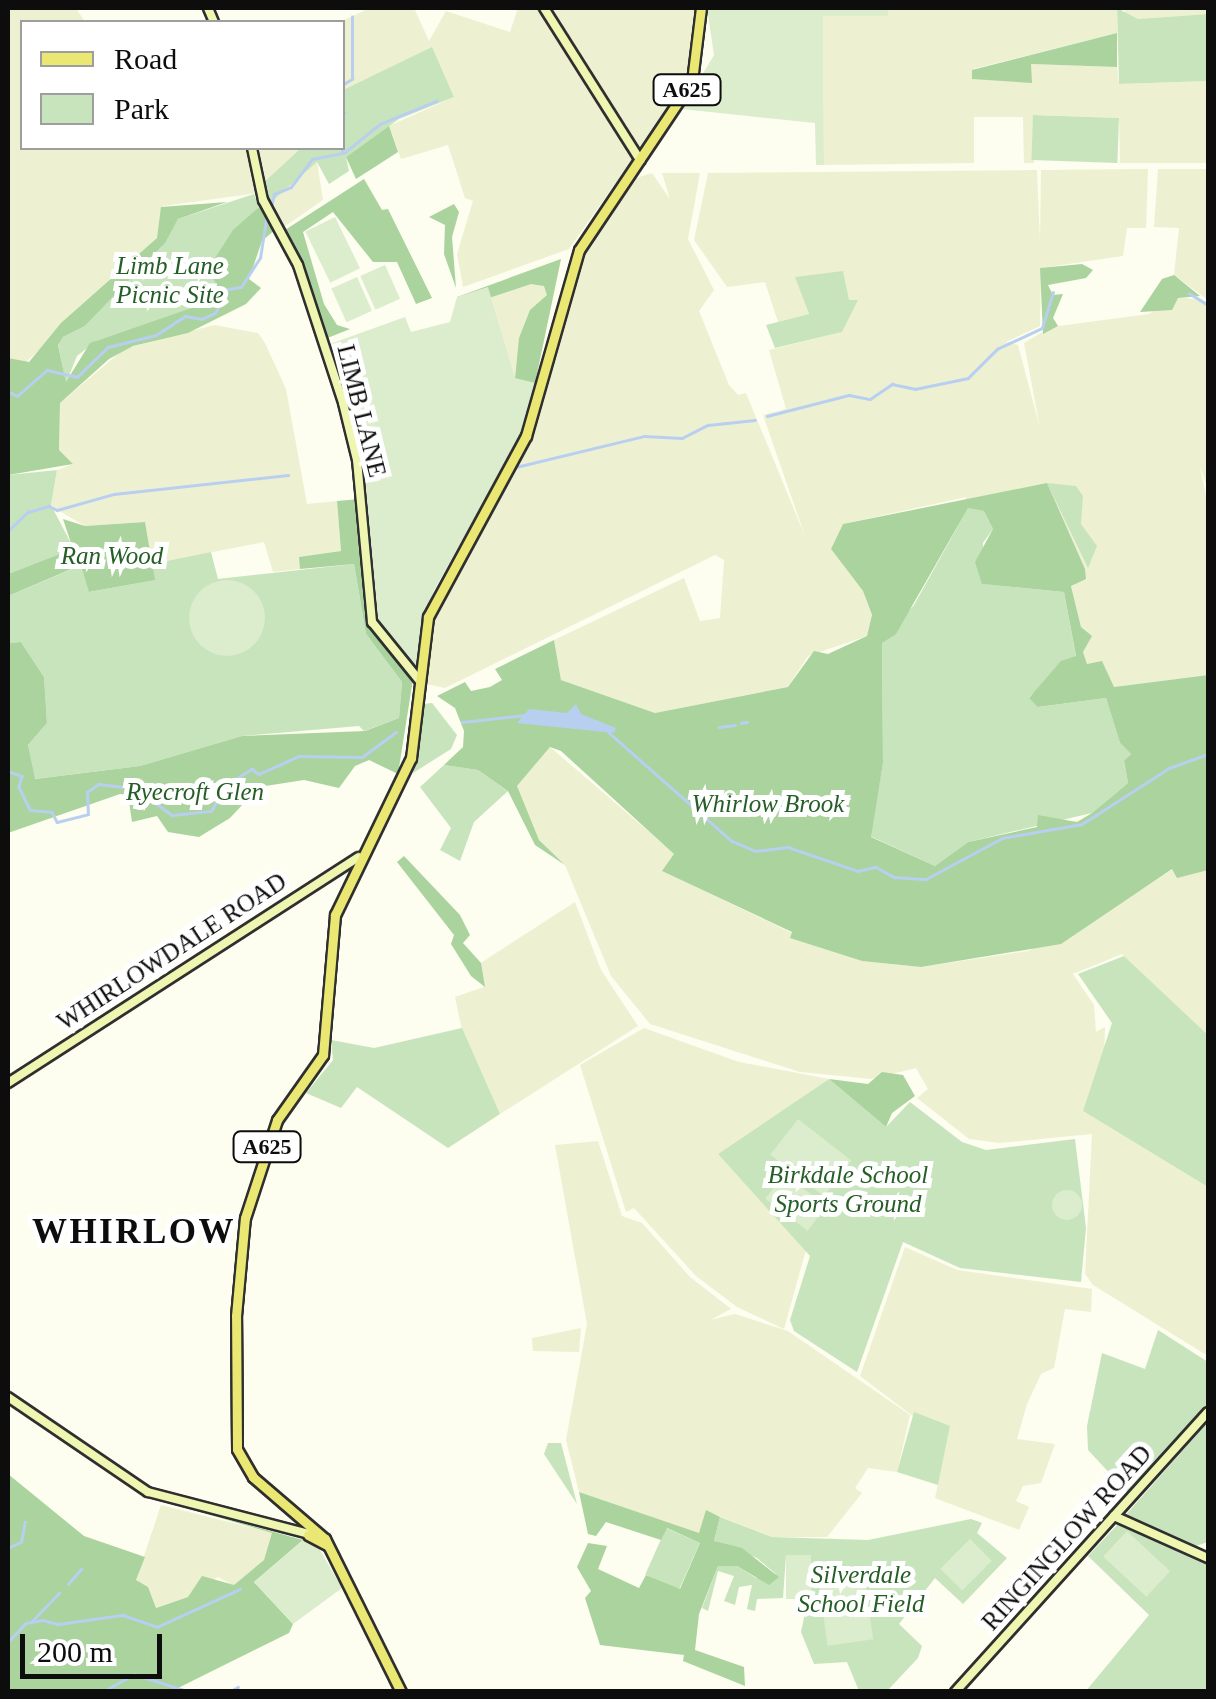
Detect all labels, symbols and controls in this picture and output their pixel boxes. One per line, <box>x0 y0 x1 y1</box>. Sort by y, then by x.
legend <box>20 20 345 150</box>
text: Road <box>114 42 177 75</box>
road number: A625 <box>652 73 722 107</box>
text: Park <box>114 92 169 125</box>
park label: Limb Lane Picnic Site <box>116 252 224 311</box>
street label: LIMB LANE <box>330 342 392 480</box>
park label: Ran Wood <box>61 541 163 571</box>
park label: Ryecroft Glen <box>126 777 264 807</box>
park label: Whirlow Brook <box>692 789 844 819</box>
street label: WHIRLOWDALE ROAD <box>52 867 292 1037</box>
road number: A625 <box>232 1130 302 1164</box>
park label: Birkdale School Sports Ground <box>768 1161 928 1220</box>
district label: WHIRLOW <box>32 1211 236 1253</box>
street label: RINGINGLOW ROAD <box>976 1439 1158 1637</box>
park label: Silverdale School Field <box>797 1561 925 1620</box>
scale bar <box>25 1614 168 1676</box>
text: 200 m <box>37 1635 113 1668</box>

